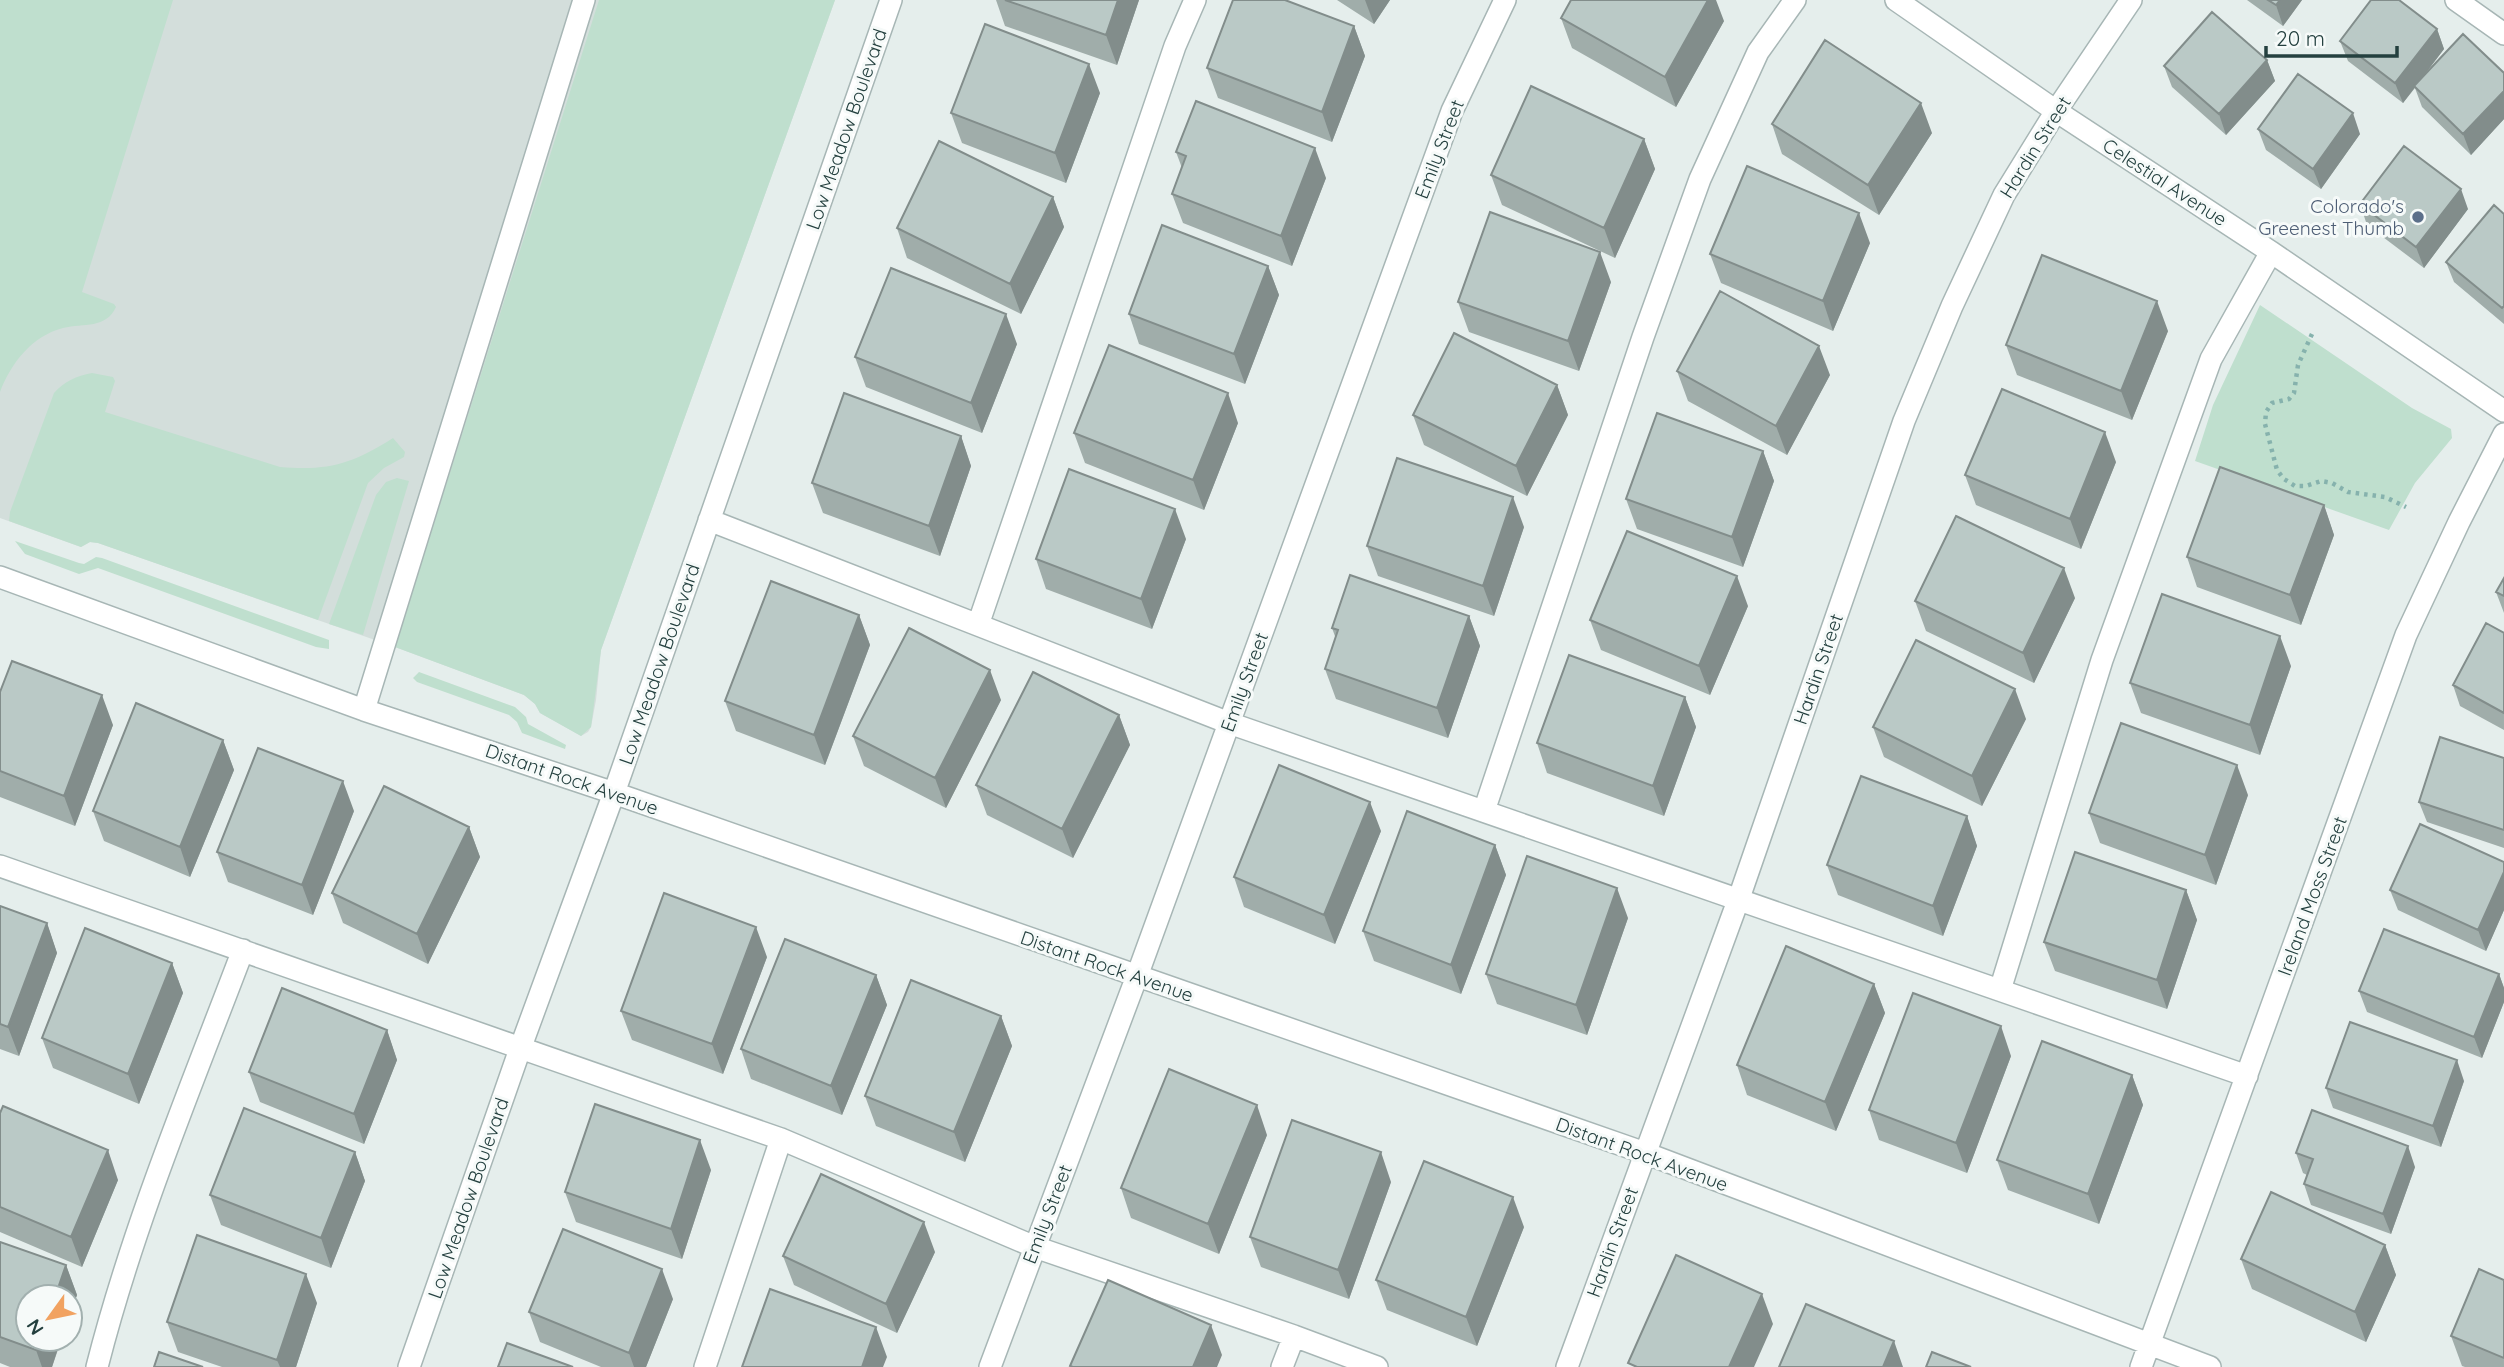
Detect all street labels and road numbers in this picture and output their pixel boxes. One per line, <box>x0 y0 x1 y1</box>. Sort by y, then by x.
street label: Low Meadow Boulevard <box>800 25 892 233</box>
street label: Hardin Street <box>1994 92 2076 202</box>
street label: Emily Street <box>1409 96 1469 202</box>
street label: Celestial Avenue <box>2098 133 2232 231</box>
street label: Low Meadow Boulevard <box>613 560 705 768</box>
street label: Hardin Street <box>1788 610 1848 728</box>
street label: Emily Street <box>1215 629 1273 735</box>
street label: Distant Rock Avenue <box>482 738 662 820</box>
street label: Ireland Moss Street <box>2272 813 2352 979</box>
street label: Distant Rock Avenue <box>1017 925 1197 1007</box>
street label: Low Meadow Boulevard <box>422 1094 514 1302</box>
street label: Distant Rock Avenue <box>1553 1112 1731 1196</box>
street label: Emily Street <box>1017 1161 1077 1267</box>
street label: Hardin Street <box>1581 1183 1643 1301</box>

